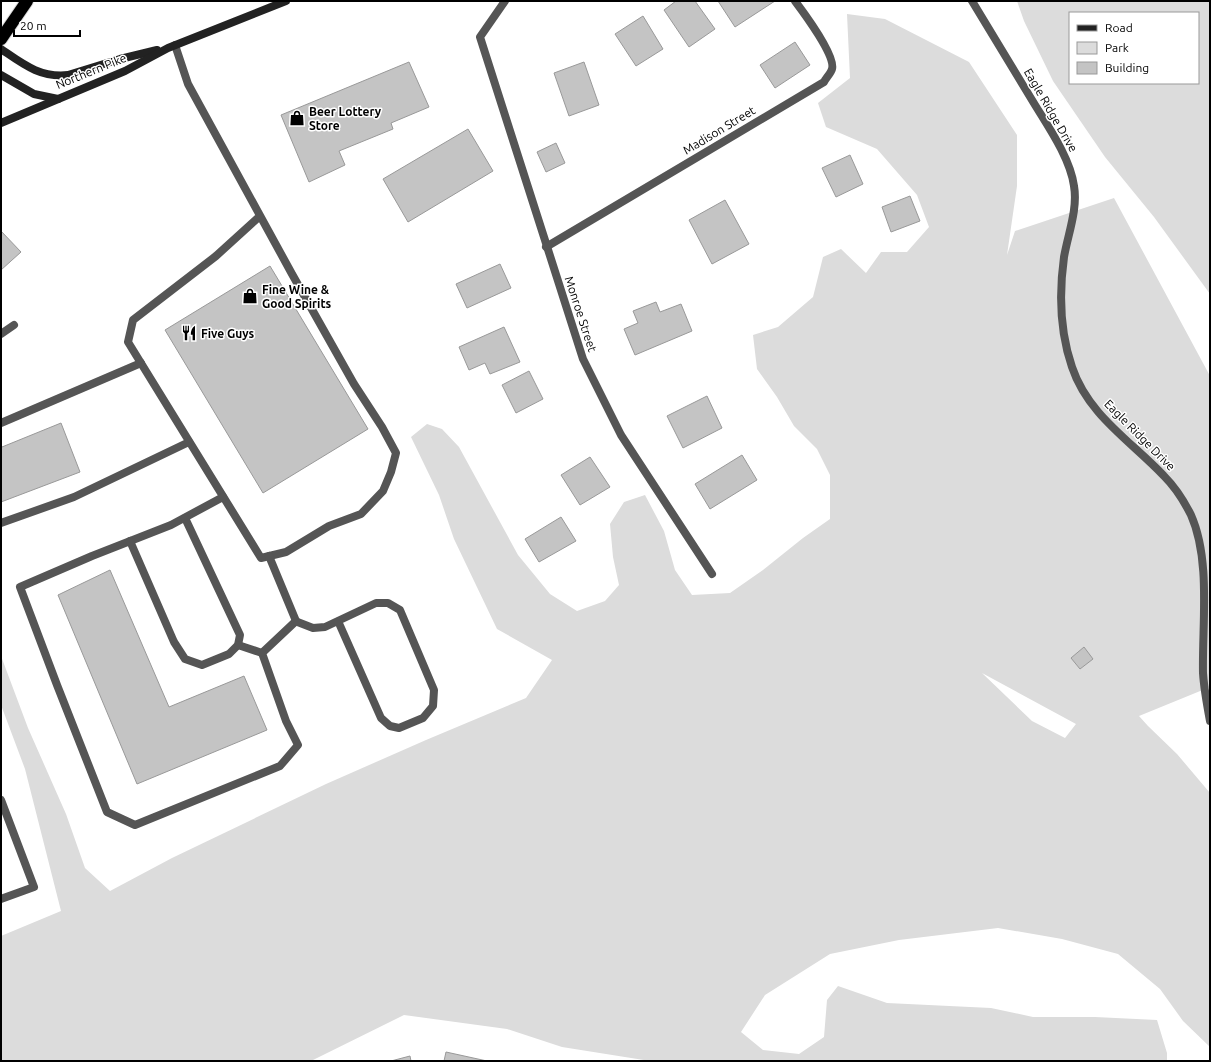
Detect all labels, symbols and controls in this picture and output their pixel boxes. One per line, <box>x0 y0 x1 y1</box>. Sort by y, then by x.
scale bar <box>14 12 80 38</box>
legend <box>1069 12 1199 84</box>
text: 20 m <box>20 19 47 32</box>
text: Road <box>1105 21 1133 34</box>
text: Park <box>1105 41 1129 54</box>
street label: Northern Pike <box>54 51 128 91</box>
text: Building <box>1105 61 1149 74</box>
street label: Eagle Ridge Drive <box>1022 66 1080 154</box>
street label: Madison Street <box>681 103 758 157</box>
place label: Beer Lottery Store <box>309 105 382 132</box>
shop icon: Beer Lottery Store <box>288 109 306 127</box>
street label: Monroe Street <box>563 275 599 354</box>
place label: Fine Wine & Good Spirits <box>262 283 332 310</box>
shop icon: Fine Wine & Good Spirits <box>241 287 259 305</box>
restaurant icon: Five Guys <box>180 324 198 342</box>
place label: Five Guys <box>201 327 255 340</box>
street label: Eagle Ridge Drive <box>1102 397 1178 473</box>

